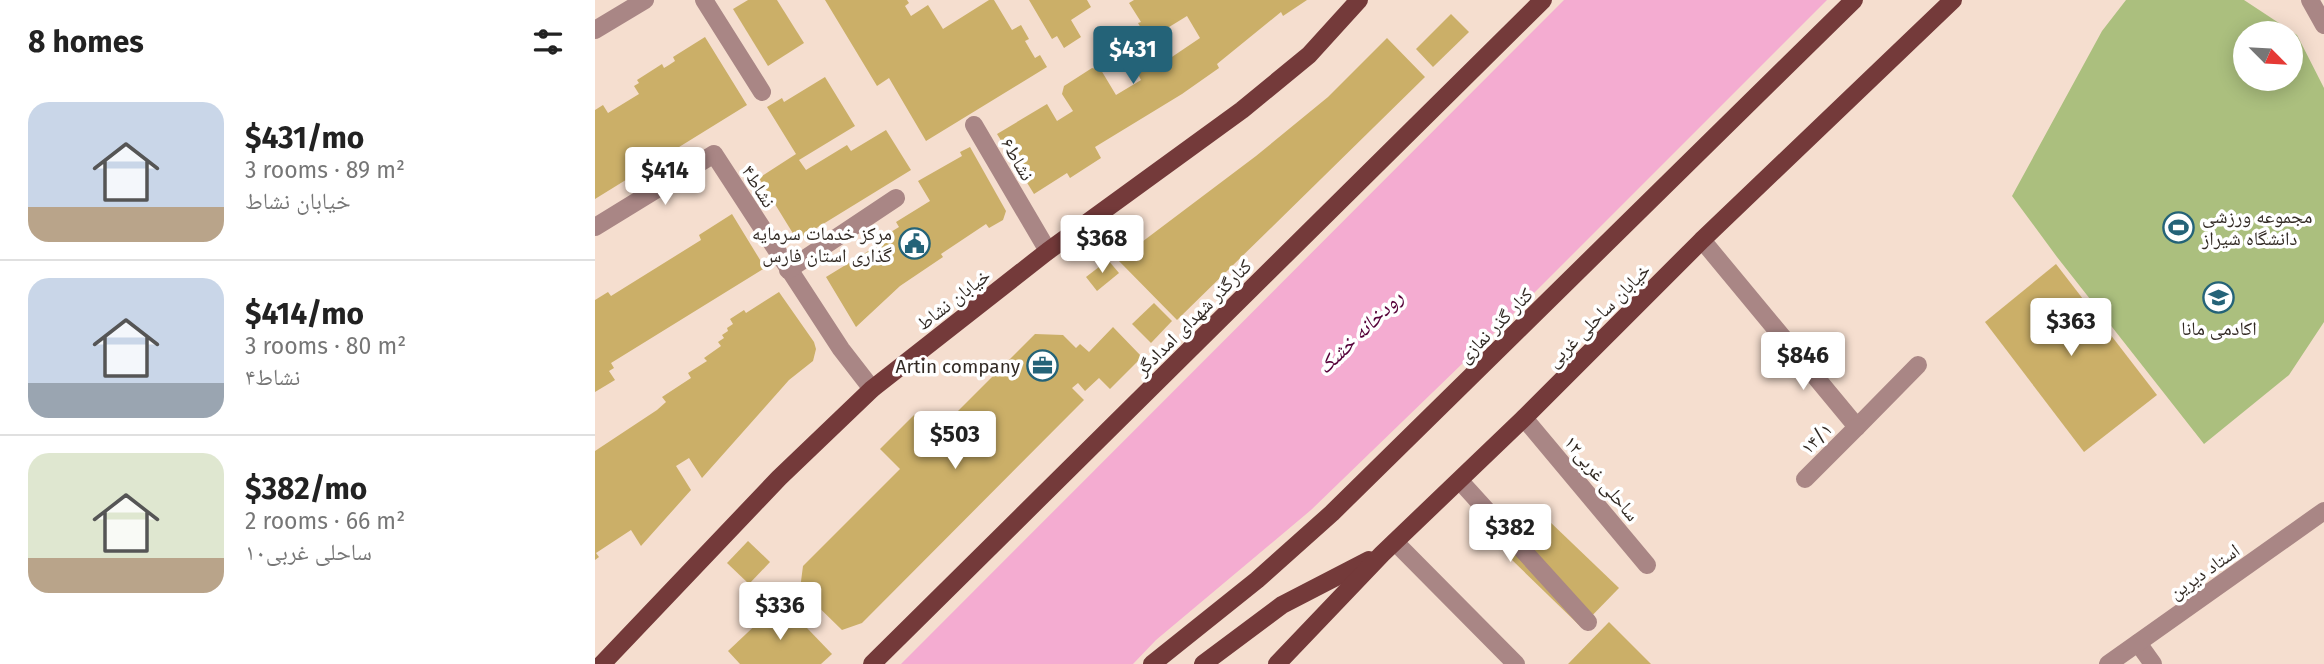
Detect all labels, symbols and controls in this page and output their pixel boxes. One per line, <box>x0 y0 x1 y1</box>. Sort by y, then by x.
north arrow <box>2233 21 2303 91</box>
map controls <box>2233 21 2303 91</box>
icon: filters <box>529 23 567 61</box>
text: 8 homes <box>28 24 144 60</box>
pin: $431 <box>1092 27 1174 86</box>
text: $431 <box>1109 35 1157 63</box>
text: $431/mo <box>245 120 364 156</box>
icon: home <box>84 130 168 214</box>
street label: نشاط۶ <box>996 134 1039 185</box>
pin: $414 <box>624 148 706 207</box>
text: 3 rooms · 89 m² <box>245 156 405 184</box>
text: $414 <box>641 156 689 184</box>
street label: نشاط۴ <box>737 161 780 212</box>
text: خیابان نشاط <box>245 187 351 215</box>
place label: مجموعه ورزشی دانشگاه شیراز <box>2201 205 2312 250</box>
sports icon: مجموعه ورزشی دانشگاه شیراز <box>2162 210 2196 244</box>
pin: $368 <box>1061 216 1143 275</box>
place label: مرکز خدمات سرمایه گذاری استان فارس <box>752 222 892 267</box>
text: $368 <box>1077 224 1127 252</box>
public building icon: مرکز خدمات سرمایه گذاری استان فارس <box>898 227 932 261</box>
street label: کنارگذر شهدای امدادگر <box>1130 254 1256 381</box>
street label: خیابان ساحلی غربی <box>1542 259 1655 372</box>
street label: خیابان نشاط <box>912 263 995 335</box>
school or university icon: اکادمی مانا <box>2202 280 2236 314</box>
street label: کنار گذر نمازی <box>1453 283 1538 368</box>
water label: رودخانه خشک <box>1312 285 1408 379</box>
text: $414/mo <box>245 296 364 332</box>
pin: $363 <box>2030 298 2112 358</box>
icon: home <box>84 306 168 390</box>
text: $363 <box>2046 307 2096 335</box>
place label: اکادمی مانا <box>2181 317 2257 340</box>
text: 3 rooms · 80 m² <box>245 332 406 360</box>
pin: $846 <box>1762 332 1844 392</box>
text: $846 <box>1777 341 1829 369</box>
office icon: Artin company <box>1026 349 1060 383</box>
place label: Artin company <box>896 355 1021 378</box>
text: نشاط۴ <box>245 363 300 391</box>
pin: $503 <box>914 412 996 471</box>
street label: ۱۴/۱ <box>1796 418 1837 459</box>
text: $503 <box>930 420 980 448</box>
street label: ساحلی غربی۱۲ <box>1559 431 1644 526</box>
text: $382/mo <box>245 471 367 507</box>
icon: home <box>84 481 168 565</box>
pin: $382 <box>1469 504 1551 564</box>
text: 2 rooms · 66 m² <box>245 507 405 535</box>
text: $382 <box>1485 513 1535 541</box>
text: ساحلی غربی۱۰ <box>245 538 372 566</box>
street label: استاد دیرین <box>2164 539 2244 604</box>
pin: $336 <box>739 582 821 642</box>
text: $336 <box>755 591 805 619</box>

